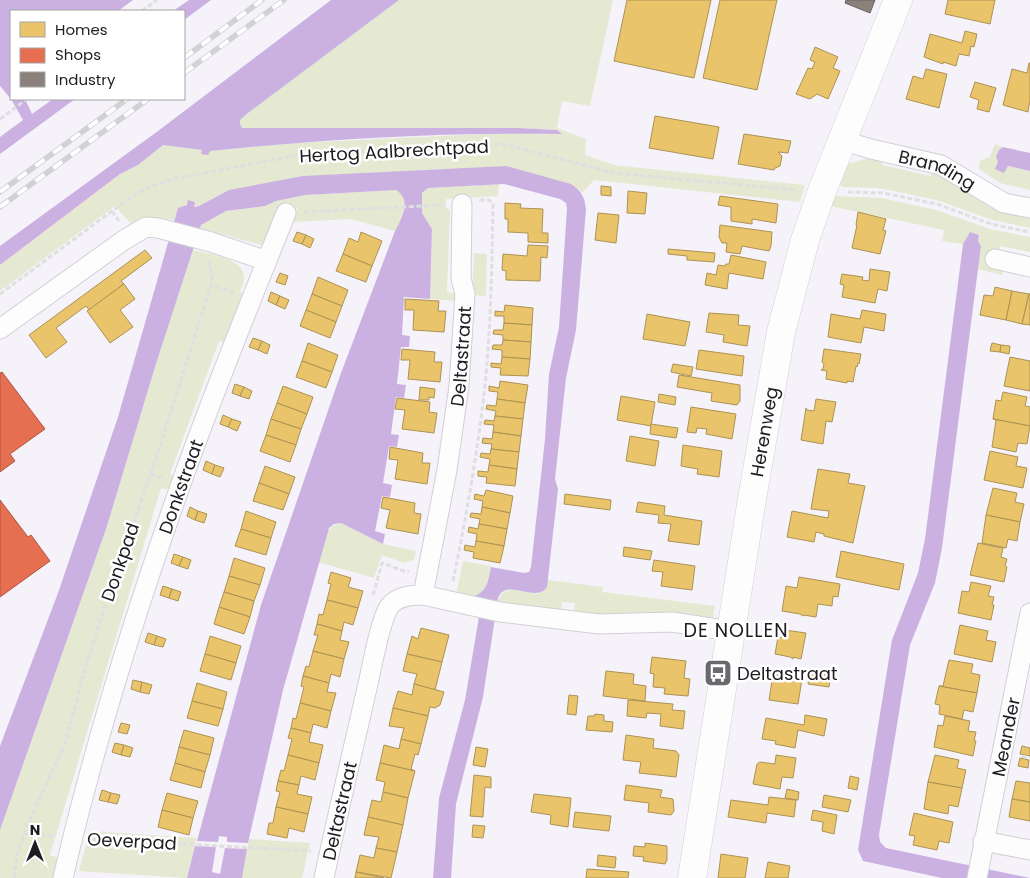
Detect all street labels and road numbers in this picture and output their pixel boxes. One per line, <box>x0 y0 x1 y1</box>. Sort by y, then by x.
street label: Hertog Aalbrechtpad <box>299 134 489 168</box>
street label: Branding <box>896 143 981 196</box>
street label: Deltastraat <box>444 305 477 408</box>
street label: Herenweg <box>744 385 784 479</box>
street label: Donkstraat <box>152 436 209 537</box>
street label: Donkpad <box>95 519 145 605</box>
street label: Meander <box>985 695 1025 779</box>
street label: Deltastraat <box>316 759 362 862</box>
street label: Oeverpad <box>87 826 177 856</box>

